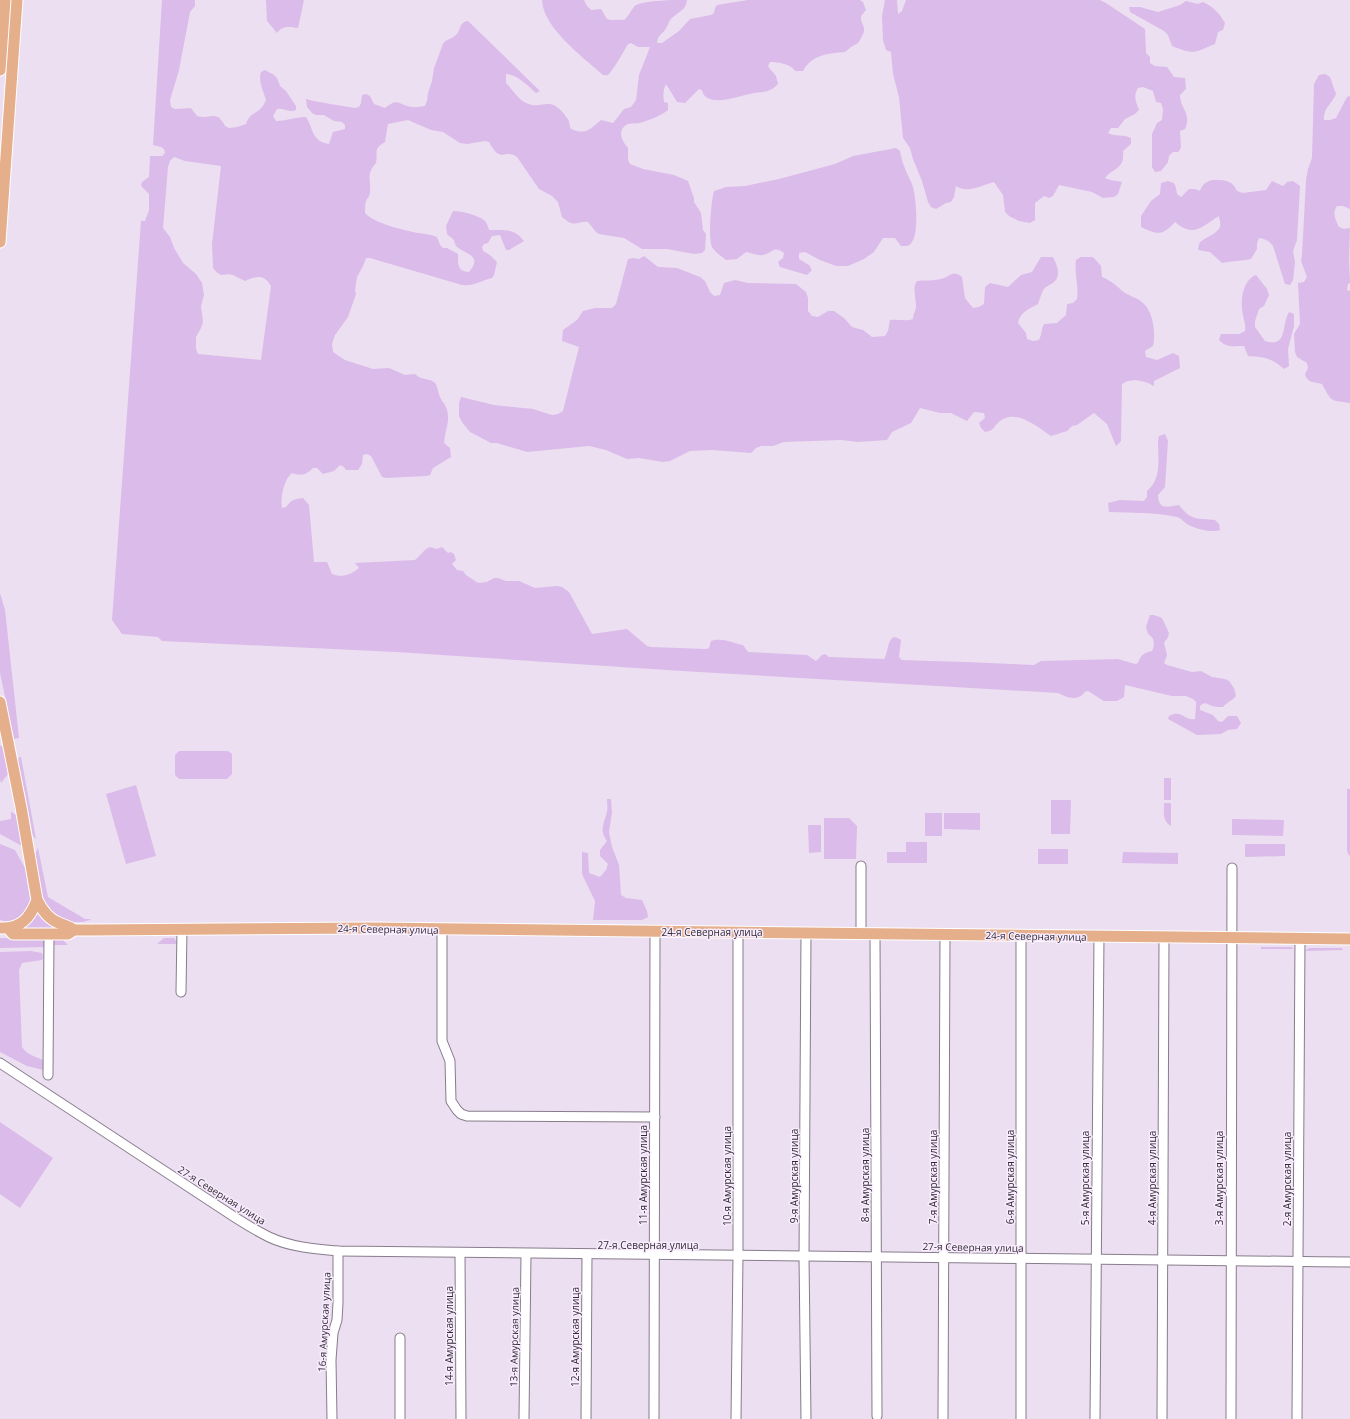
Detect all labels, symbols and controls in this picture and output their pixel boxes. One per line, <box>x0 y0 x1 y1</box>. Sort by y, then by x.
street label: 24-я Северная улица <box>337 921 439 937</box>
street label: 24-я Северная улица <box>661 925 763 939</box>
street label: 24-я Северная улица <box>985 928 1087 944</box>
street label: 11-я Амурская улица <box>636 1125 650 1225</box>
street label: 10-я Амурская улица <box>720 1126 734 1226</box>
street label: 8-я Амурская улица <box>858 1128 872 1222</box>
street label: 9-я Амурская улица <box>787 1129 801 1223</box>
street label: 7-я Амурская улица <box>926 1130 940 1224</box>
street label: 6-я Амурская улица <box>1003 1130 1017 1224</box>
street label: 5-я Амурская улица <box>1078 1131 1092 1225</box>
street label: 4-я Амурская улица <box>1145 1131 1159 1225</box>
street label: 3-я Амурская улица <box>1212 1131 1226 1225</box>
street label: 2-я Амурская улица <box>1280 1132 1294 1226</box>
street label: 27-я Северная улица <box>175 1162 269 1228</box>
street label: 27-я Северная улица <box>597 1238 699 1252</box>
street label: 27-я Северная улица <box>922 1239 1024 1255</box>
street label: 16-я Амурская улица <box>314 1272 334 1372</box>
street label: 14-я Амурская улица <box>442 1286 456 1386</box>
street label: 13-я Амурская улица <box>506 1287 522 1387</box>
street label: 12-я Амурская улица <box>568 1287 582 1387</box>

